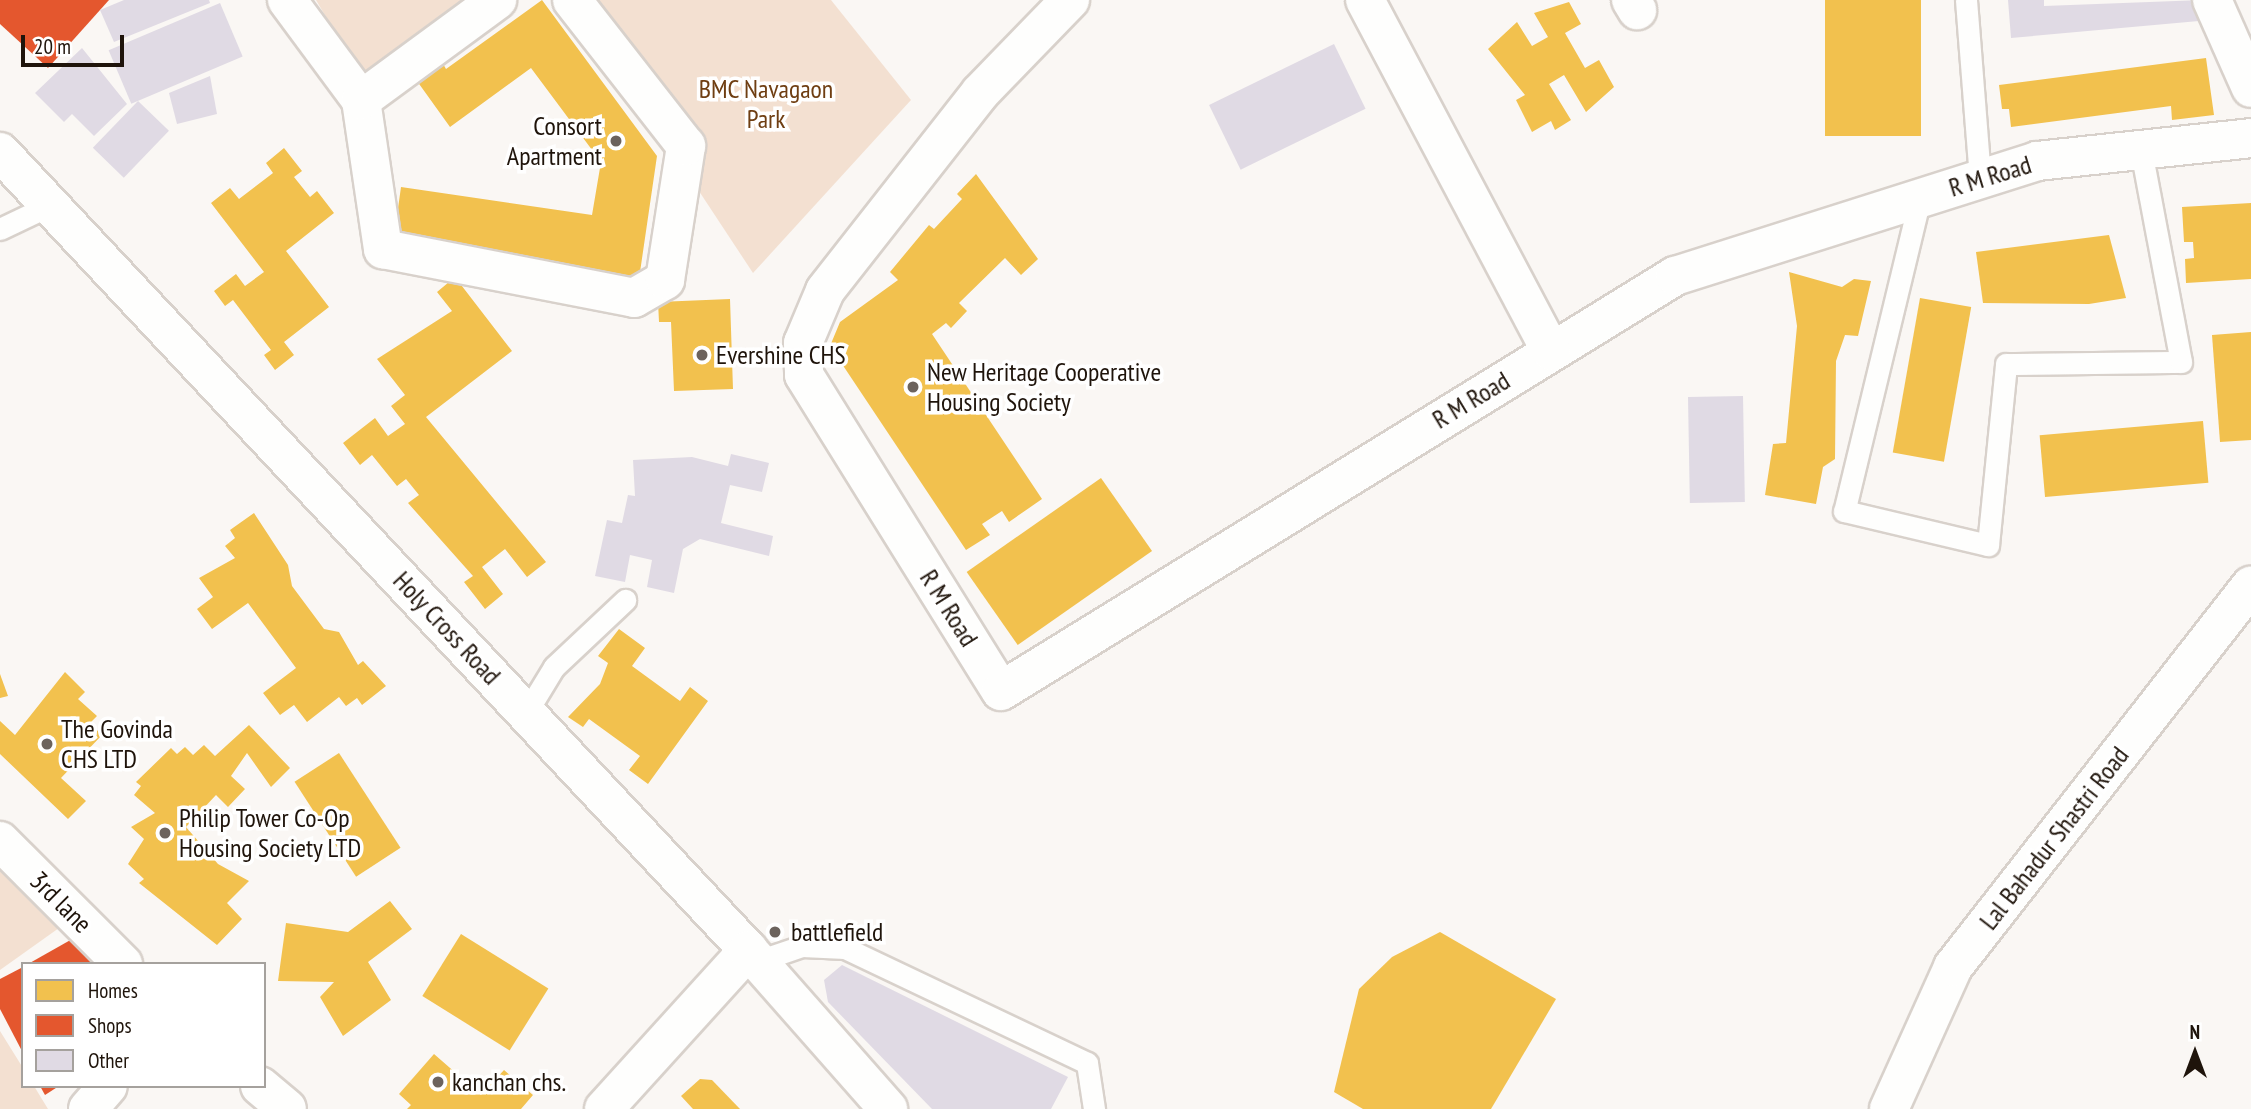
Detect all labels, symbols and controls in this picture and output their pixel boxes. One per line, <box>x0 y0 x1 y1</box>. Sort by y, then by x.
scale bar <box>24 21 128 65</box>
text: 20 m <box>34 33 71 60</box>
park label: BMC Navagaon Park <box>698 73 834 134</box>
place label: Consort Apartment <box>507 110 602 172</box>
marker: Consort Apartment <box>608 133 624 149</box>
street label: R M Road <box>1945 149 2035 203</box>
place label: Evershine CHS <box>716 339 846 371</box>
marker: Evershine CHS <box>694 347 710 363</box>
place label: New Heritage Cooperative Housing Society <box>927 356 1162 418</box>
street label: R M Road <box>1427 365 1515 435</box>
marker: New Heritage Cooperative Housing Society <box>905 379 921 395</box>
street label: R M Road <box>913 564 985 652</box>
street label: Holy Cross Road <box>387 565 507 691</box>
place label: The Govinda CHS LTD <box>61 713 173 774</box>
marker: The Govinda CHS LTD <box>39 736 55 752</box>
street label: Lal Bahadur Shastri Road <box>1973 740 2135 936</box>
place label: Philip Tower Co-Op Housing Society LTD <box>179 802 362 864</box>
marker: Philip Tower Co-Op Housing Society LTD <box>157 825 173 841</box>
street label: 3rd lane <box>24 865 98 939</box>
place label: battlefield <box>791 916 883 948</box>
marker: battlefield <box>765 922 785 942</box>
legend <box>21 962 266 1088</box>
text: Homes <box>88 977 138 1004</box>
text: Shops <box>88 1012 132 1039</box>
north arrow <box>2160 1018 2230 1088</box>
text: N <box>2190 1020 2200 1044</box>
text: Other <box>88 1047 129 1074</box>
place label: kanchan chs. <box>452 1066 566 1098</box>
marker: kanchan chs. <box>430 1074 446 1090</box>

